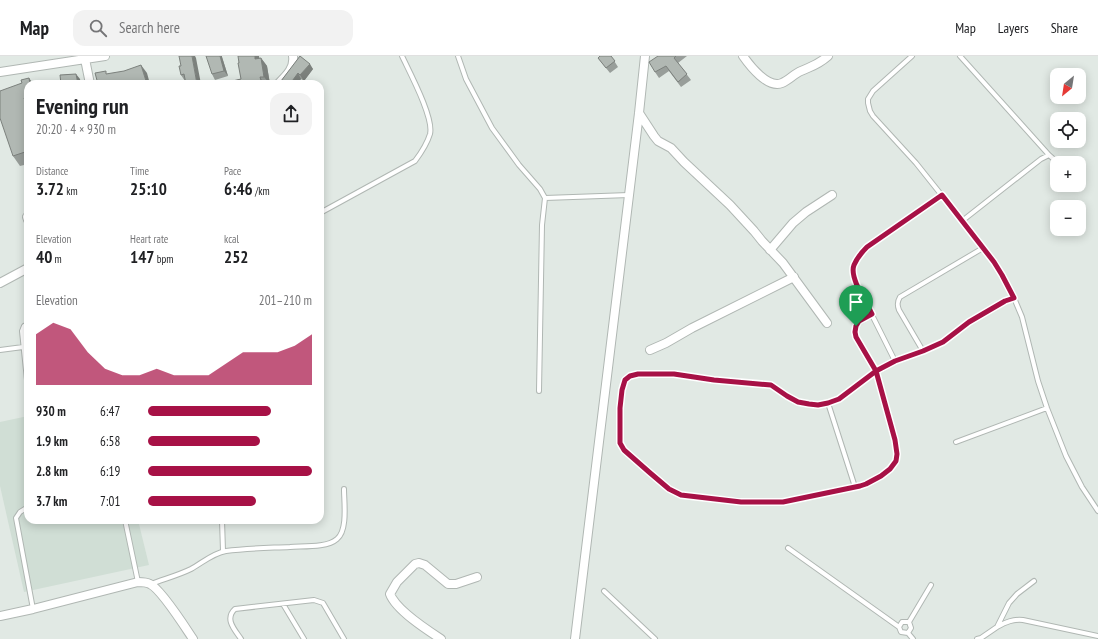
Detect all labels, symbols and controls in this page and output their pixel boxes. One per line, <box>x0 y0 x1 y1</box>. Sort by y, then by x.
search box <box>73 10 353 46</box>
text: Map <box>20 16 49 40</box>
icon: search <box>87 17 109 39</box>
text: Search here <box>119 18 180 37</box>
text: Map <box>955 19 976 37</box>
text: Layers <box>998 19 1029 37</box>
text: Share <box>1051 19 1078 37</box>
north arrow <box>1050 68 1086 104</box>
map controls <box>1050 68 1086 236</box>
text: Evening run <box>36 92 129 120</box>
button: share <box>270 93 312 135</box>
button: locate <box>1050 112 1086 148</box>
text: 20:20 · 4 × 930 m <box>36 121 116 138</box>
button: + <box>1050 156 1086 192</box>
text: Distance <box>36 164 68 178</box>
text: Time <box>130 164 149 178</box>
text: Pace <box>224 164 241 178</box>
text: 3.72 <box>36 178 64 200</box>
text: 25:10 <box>130 178 167 200</box>
text: 6:46 <box>224 178 253 200</box>
text: km <box>64 184 78 198</box>
text: /km <box>253 184 270 198</box>
button: − <box>1050 200 1086 236</box>
text: Elevation <box>36 232 71 246</box>
text: Heart rate <box>130 232 168 246</box>
text: kcal <box>224 232 239 246</box>
text: 40 <box>36 246 52 268</box>
text: 147 <box>130 246 154 268</box>
text: 252 <box>224 246 248 268</box>
text: m <box>52 252 62 266</box>
text: bpm <box>154 252 173 266</box>
pin <box>839 285 873 326</box>
icon: arrive <box>845 291 867 313</box>
text: Elevation <box>36 292 78 309</box>
text: 201–210 m <box>259 292 312 309</box>
text: 930 m <box>36 403 66 420</box>
text: 6:47 <box>100 403 120 420</box>
text: 1.9 km <box>36 433 68 450</box>
text: 6:58 <box>100 433 120 450</box>
text: 2.8 km <box>36 463 68 480</box>
text: 6:19 <box>100 463 120 480</box>
text: 3.7 km <box>36 493 67 510</box>
text: 7:01 <box>100 493 120 510</box>

